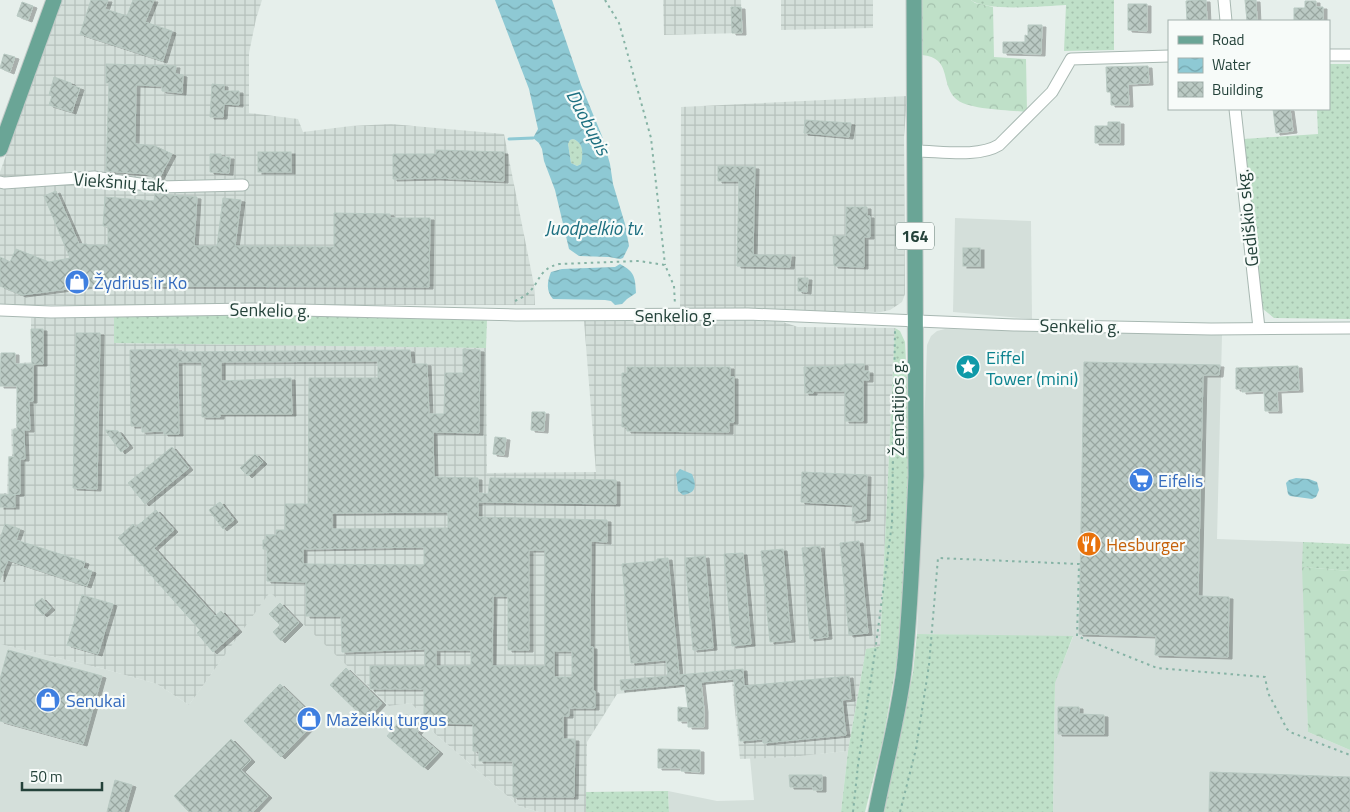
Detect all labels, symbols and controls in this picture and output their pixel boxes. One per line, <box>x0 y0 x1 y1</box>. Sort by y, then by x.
legend <box>1168 20 1330 110</box>
text: Road <box>1212 28 1244 51</box>
text: Water <box>1212 53 1251 76</box>
text: Building <box>1212 78 1263 101</box>
water label: Duobupis <box>560 84 619 162</box>
street label: Viekšnių tak. <box>72 165 170 199</box>
street label: Gediškio skg. <box>1228 168 1266 268</box>
water label: Juodpelkio tv. <box>545 213 643 242</box>
road number: 164 <box>896 222 934 250</box>
shop icon: Žydrius ir Ko <box>64 269 90 295</box>
place label: Žydrius ir Ko <box>94 269 187 296</box>
street label: Senkelio g. <box>229 296 311 324</box>
street label: Senkelio g. <box>635 302 715 329</box>
street label: Senkelio g. <box>1039 312 1121 340</box>
place label: Eiffel Tower (mini) <box>986 344 1078 392</box>
place icon: Eiffel Tower (mini) <box>955 354 981 380</box>
street label: Žemaitijos g. <box>884 360 911 456</box>
supermarket icon: Eifelis <box>1128 467 1154 493</box>
place label: Eifelis <box>1158 467 1203 494</box>
restaurant icon: Hesburger <box>1076 531 1102 557</box>
place label: Hesburger <box>1106 531 1185 558</box>
shop icon: Senukai <box>35 687 61 713</box>
place label: Senukai <box>66 687 126 714</box>
shop icon: Mažeikių turgus <box>296 706 322 732</box>
place label: Mažeikių turgus <box>326 706 447 733</box>
scale bar <box>22 760 102 792</box>
text: 50 m <box>30 765 63 788</box>

